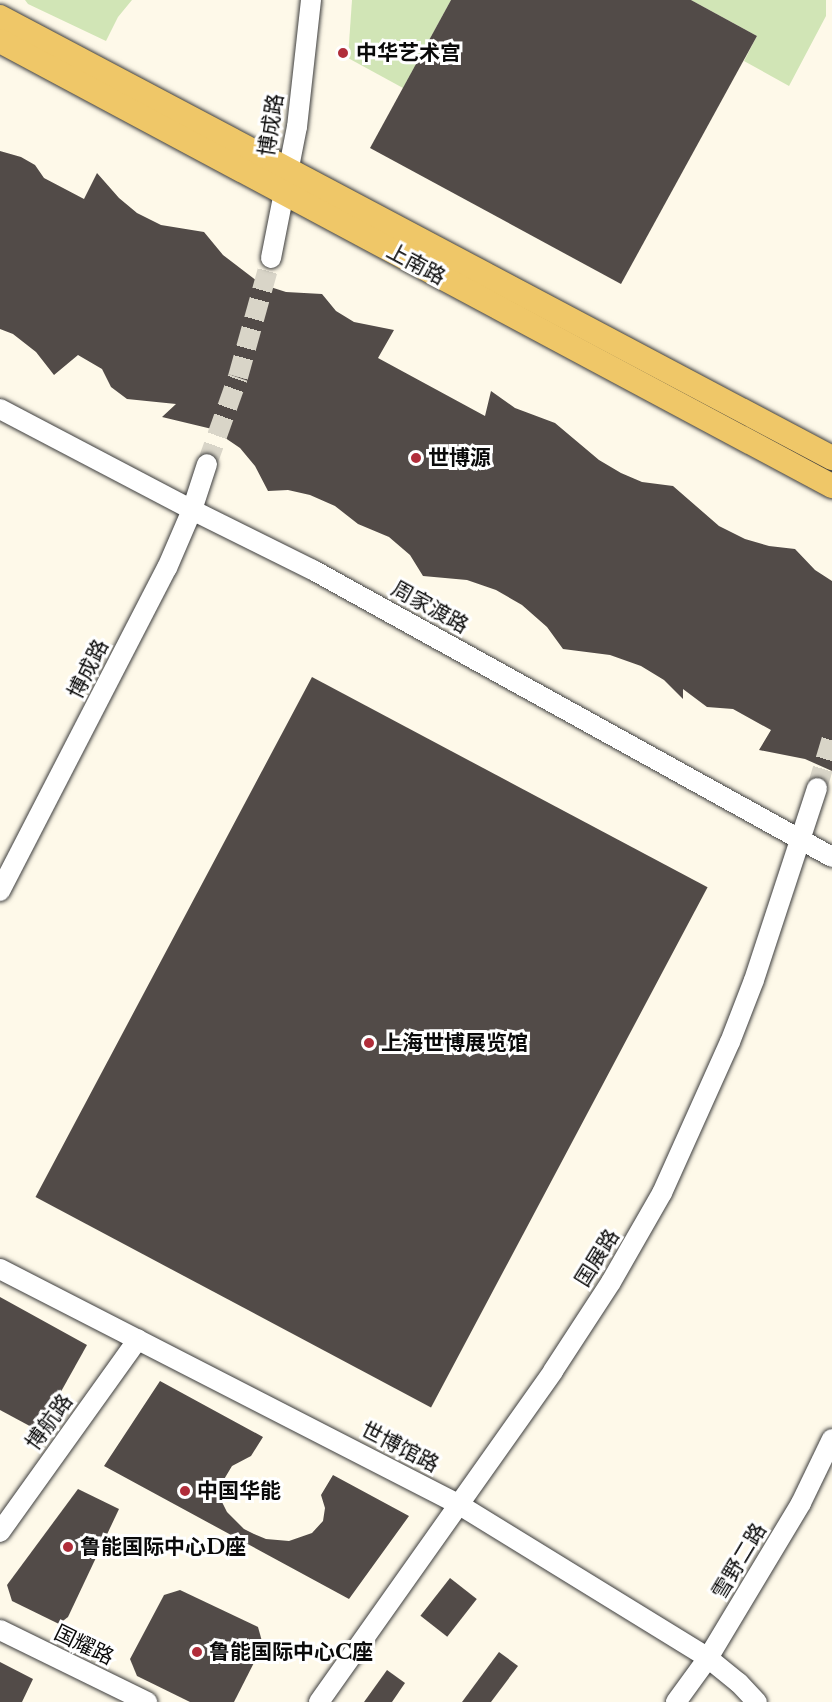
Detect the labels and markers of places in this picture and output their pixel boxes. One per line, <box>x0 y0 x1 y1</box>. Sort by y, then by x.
place label: 中华艺术宫 <box>356 40 461 66</box>
marker: 中华艺术宫 <box>334 44 352 62</box>
place label: 世博源 <box>428 445 491 471</box>
marker: 世博源 <box>409 451 423 465</box>
place label: 上海世博展览馆 <box>381 1030 528 1056</box>
marker: 上海世博展览馆 <box>362 1036 376 1050</box>
place label: 中国华能 <box>197 1478 281 1504</box>
marker: 中国华能 <box>178 1484 192 1498</box>
place label: 鲁能国际中心D座 <box>80 1534 246 1560</box>
marker: 鲁能国际中心D座 <box>61 1540 75 1554</box>
place label: 鲁能国际中心C座 <box>209 1639 373 1665</box>
marker: 鲁能国际中心C座 <box>190 1645 204 1659</box>

